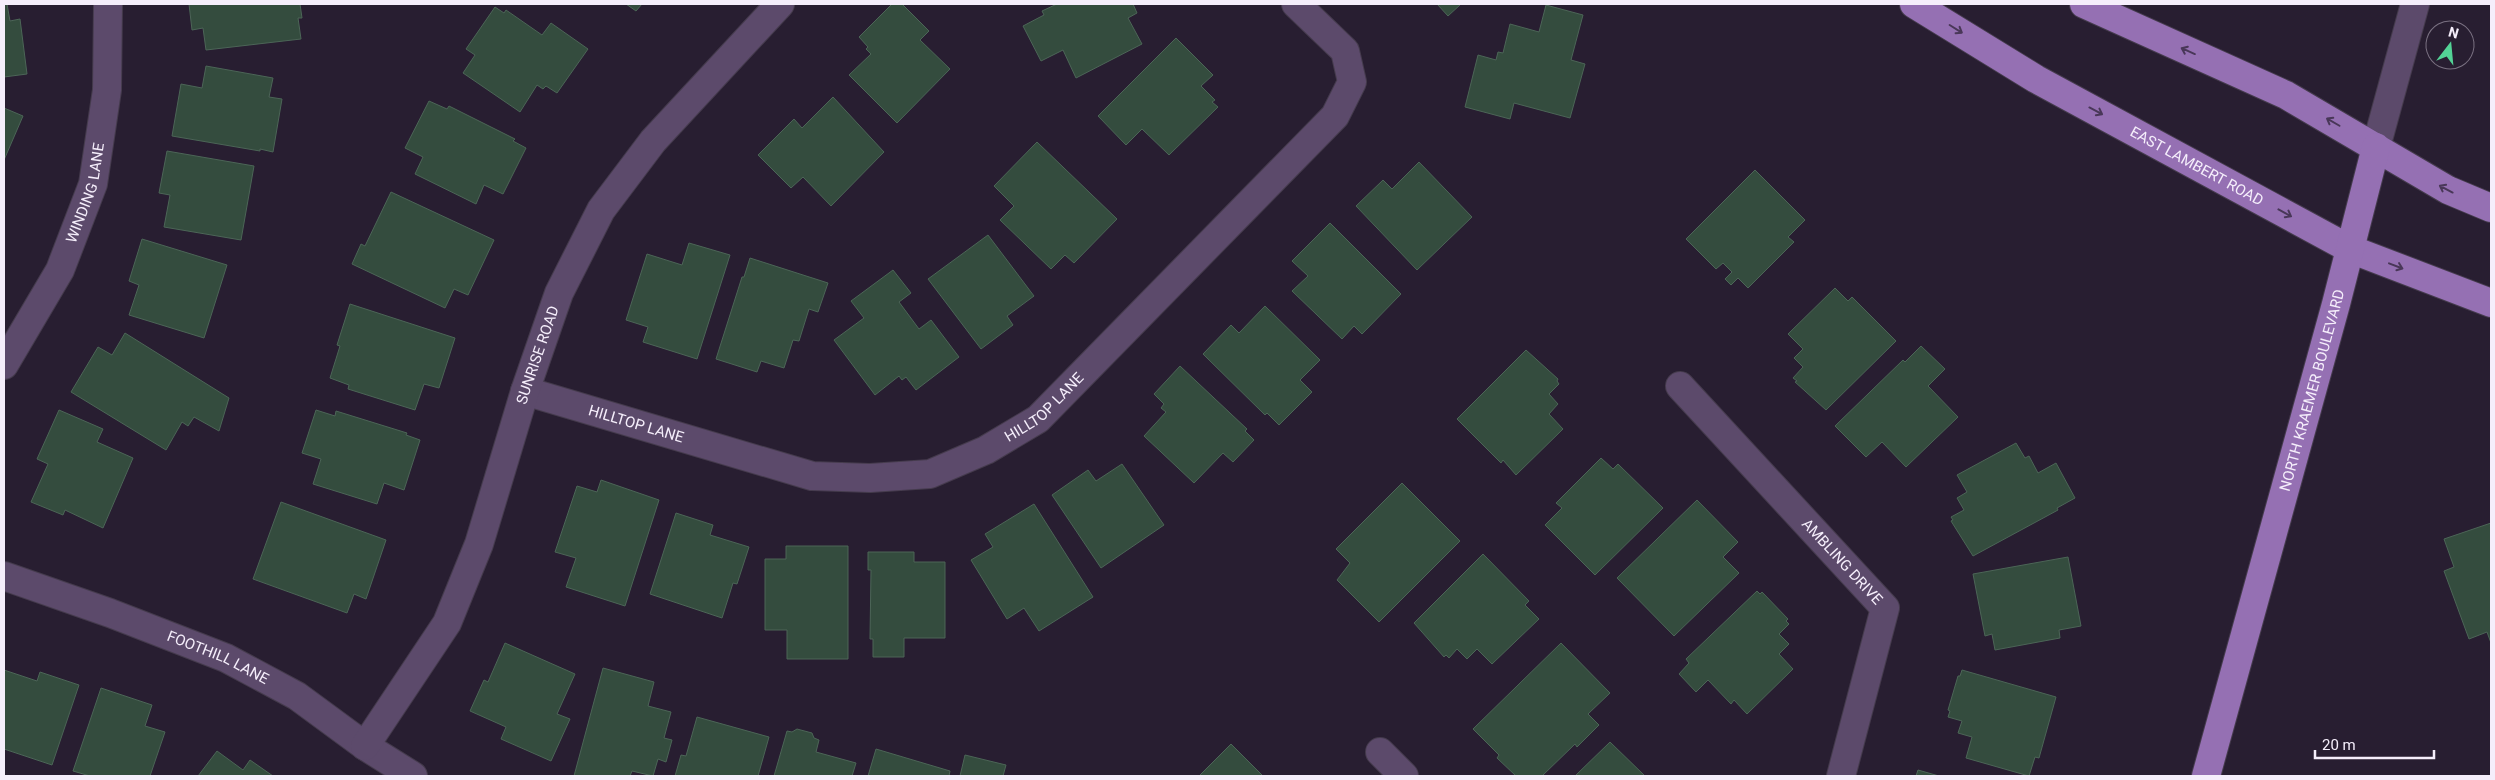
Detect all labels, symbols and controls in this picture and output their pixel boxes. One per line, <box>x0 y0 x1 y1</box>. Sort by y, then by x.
north arrow <box>2425 20 2475 70</box>
text: N <box>2447 23 2461 42</box>
one-way arrow <box>1948 25 1962 35</box>
one-way arrow <box>2181 45 2196 55</box>
one-way arrow <box>2088 107 2103 116</box>
one-way arrow <box>2327 117 2341 127</box>
street label: EAST LAMBERT ROAD <box>2127 123 2266 209</box>
street label: WINDING LANE <box>62 141 108 245</box>
one-way arrow <box>2439 184 2454 194</box>
one-way arrow <box>2278 208 2293 218</box>
one-way arrow <box>2388 262 2403 271</box>
street label: NORTH KRAEMER BOULEVARD <box>2276 287 2348 493</box>
street label: SUNRISE ROAD <box>513 303 563 406</box>
street label: HILLTOP LANE <box>1001 369 1088 446</box>
street label: HILLTOP LANE <box>586 401 686 447</box>
street label: AMBLING DRIVE <box>1798 515 1887 609</box>
street label: FOOTHILL LANE <box>164 627 272 688</box>
scale bar <box>2315 728 2434 760</box>
text: 20 m <box>2322 736 2356 754</box>

